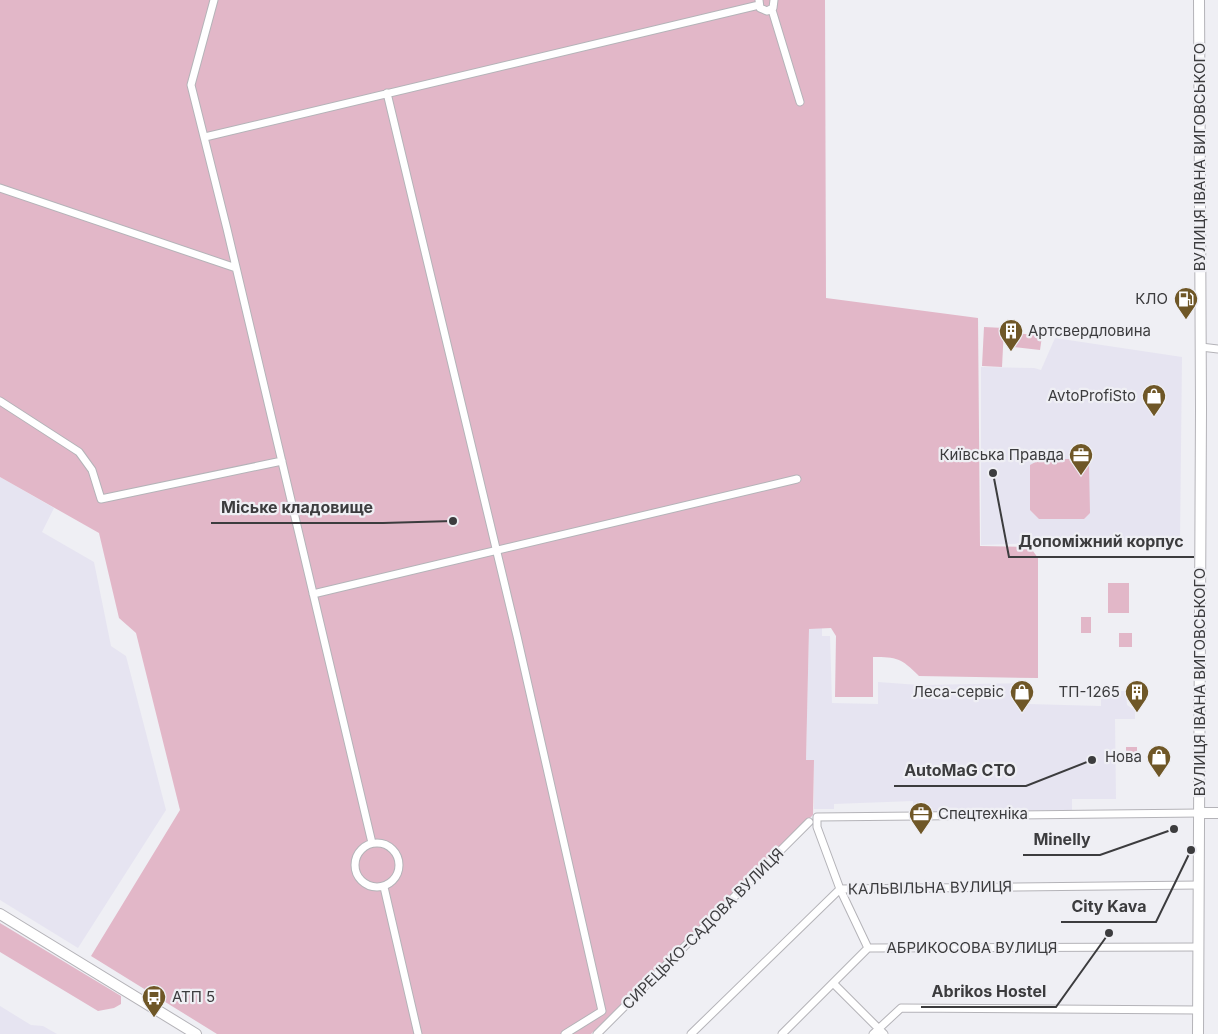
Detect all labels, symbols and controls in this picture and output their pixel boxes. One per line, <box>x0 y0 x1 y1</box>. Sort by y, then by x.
street label: ВУЛИЦЯ ІВАНА ВИГОВСЬКОГО <box>1190 43 1209 271</box>
fuel station icon: КЛО <box>1173 286 1199 320</box>
place label: КЛО <box>1135 289 1168 308</box>
building icon: Артсвердловина <box>998 318 1024 352</box>
place label: Артсвердловина <box>1028 321 1151 340</box>
shop icon: AvtoProfiSto <box>1141 383 1167 417</box>
place label: AvtoProfiSto <box>1048 386 1136 405</box>
office icon: Київська Правда <box>1068 442 1094 476</box>
place label: Київська Правда <box>940 445 1064 464</box>
callout: Міське кладовище <box>211 492 383 523</box>
text: Міське кладовище <box>221 497 373 517</box>
callout: Допоміжний корпус <box>1009 526 1194 557</box>
text: Допоміжний корпус <box>1018 531 1184 551</box>
street label: ВУЛИЦЯ ІВАНА ВИГОВСЬКОГО <box>1190 568 1209 796</box>
shop icon: Леса-сервіс <box>1009 679 1035 713</box>
building icon: ТП-1265 <box>1124 679 1150 713</box>
place label: Леса-сервіс <box>913 682 1004 701</box>
place label: ТП-1265 <box>1059 682 1120 701</box>
shop icon: Нова <box>1146 744 1172 778</box>
place label: Нова <box>1105 747 1142 766</box>
callout: AutoMaG СТО <box>894 755 1026 786</box>
text: AutoMaG СТО <box>904 760 1016 780</box>
office icon: Спецтехніка <box>908 801 934 835</box>
place label: Спецтехніка <box>938 804 1028 823</box>
callout: Minelly <box>1023 824 1100 855</box>
text: Minelly <box>1033 829 1091 849</box>
street label: СИРЕЦЬКО-САДОВА ВУЛИЦЯ <box>618 844 787 1013</box>
street label: КАЛЬВІЛЬНА ВУЛИЦЯ <box>848 877 1012 898</box>
callout: City Kava <box>1061 891 1156 922</box>
text: City Kava <box>1071 896 1147 916</box>
street label: АБРИКОСОВА ВУЛИЦЯ <box>887 938 1058 957</box>
callout: Abrikos Hostel <box>921 976 1056 1007</box>
text: Abrikos Hostel <box>932 981 1046 1001</box>
bus stop icon: АТП 5 <box>141 984 167 1018</box>
place label: АТП 5 <box>172 987 215 1006</box>

